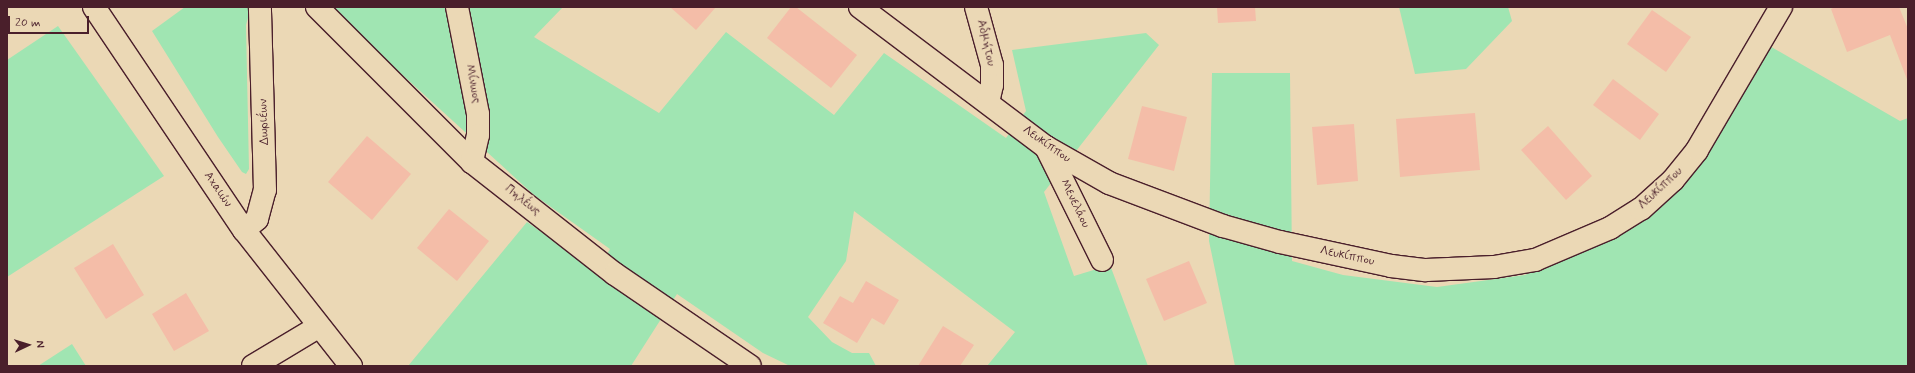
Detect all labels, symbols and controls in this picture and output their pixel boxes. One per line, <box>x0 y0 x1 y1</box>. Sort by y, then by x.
scale bar <box>10 8 91 34</box>
text: 20 m <box>15 15 41 31</box>
street label: Αδμήτου <box>973 18 997 68</box>
street label: Μίνωος <box>461 63 483 105</box>
street label: Δωριέων <box>257 99 273 145</box>
street label: Λευκίππου <box>1019 123 1073 167</box>
street label: Λευκίππου <box>1636 165 1686 213</box>
street label: Αχαιών <box>200 169 234 211</box>
street label: Μενελάου <box>1056 177 1092 231</box>
street label: Πηλέως <box>501 183 543 219</box>
street label: Λευκίππου <box>1318 244 1376 270</box>
north arrow <box>8 325 48 365</box>
text: N <box>33 340 47 348</box>

